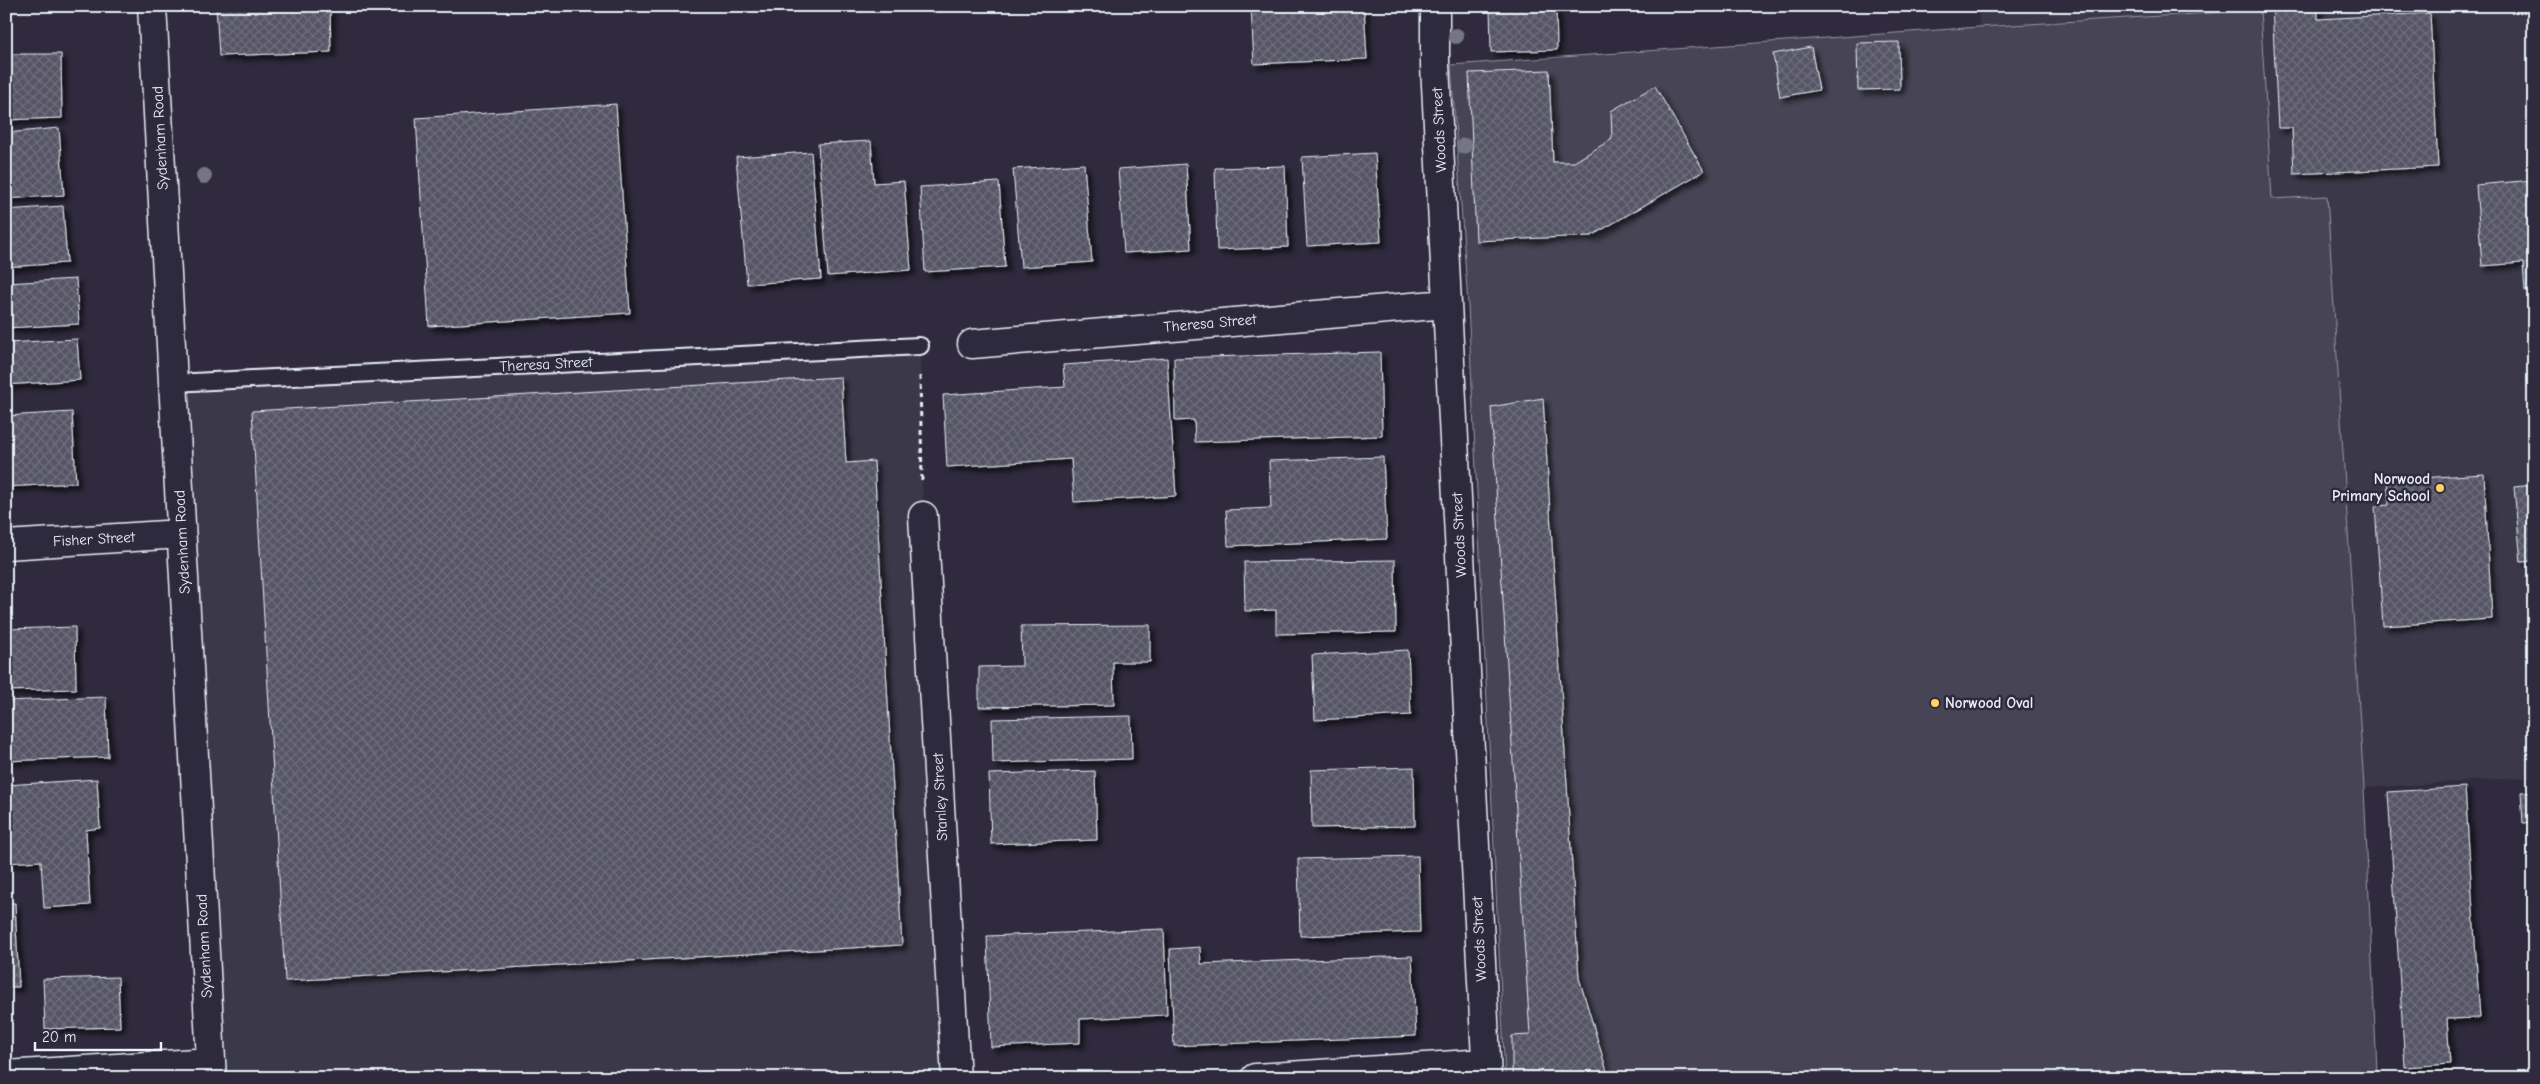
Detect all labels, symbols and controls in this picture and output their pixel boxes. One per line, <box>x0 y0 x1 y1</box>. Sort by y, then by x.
street label: Sydenham Road <box>148 86 172 190</box>
street label: Woods Street <box>1428 86 1450 173</box>
street label: Theresa Street <box>1163 310 1258 336</box>
street label: Theresa Street <box>499 353 594 375</box>
place label: Norwood Primary School <box>2332 470 2430 505</box>
marker: Norwood Primary School <box>2434 482 2446 494</box>
street label: Sydenham Road <box>170 490 194 594</box>
street label: Woods Street <box>1448 491 1470 578</box>
street label: Fisher Street <box>52 528 136 550</box>
place label: Norwood Oval <box>1945 694 2033 712</box>
marker: Norwood Oval <box>1929 697 1941 709</box>
street label: Stanley Street <box>929 752 951 842</box>
street label: Sydenham Road <box>192 894 216 998</box>
street label: Woods Street <box>1468 895 1490 982</box>
scale bar <box>35 1019 161 1051</box>
text: 20 m <box>42 1028 76 1046</box>

